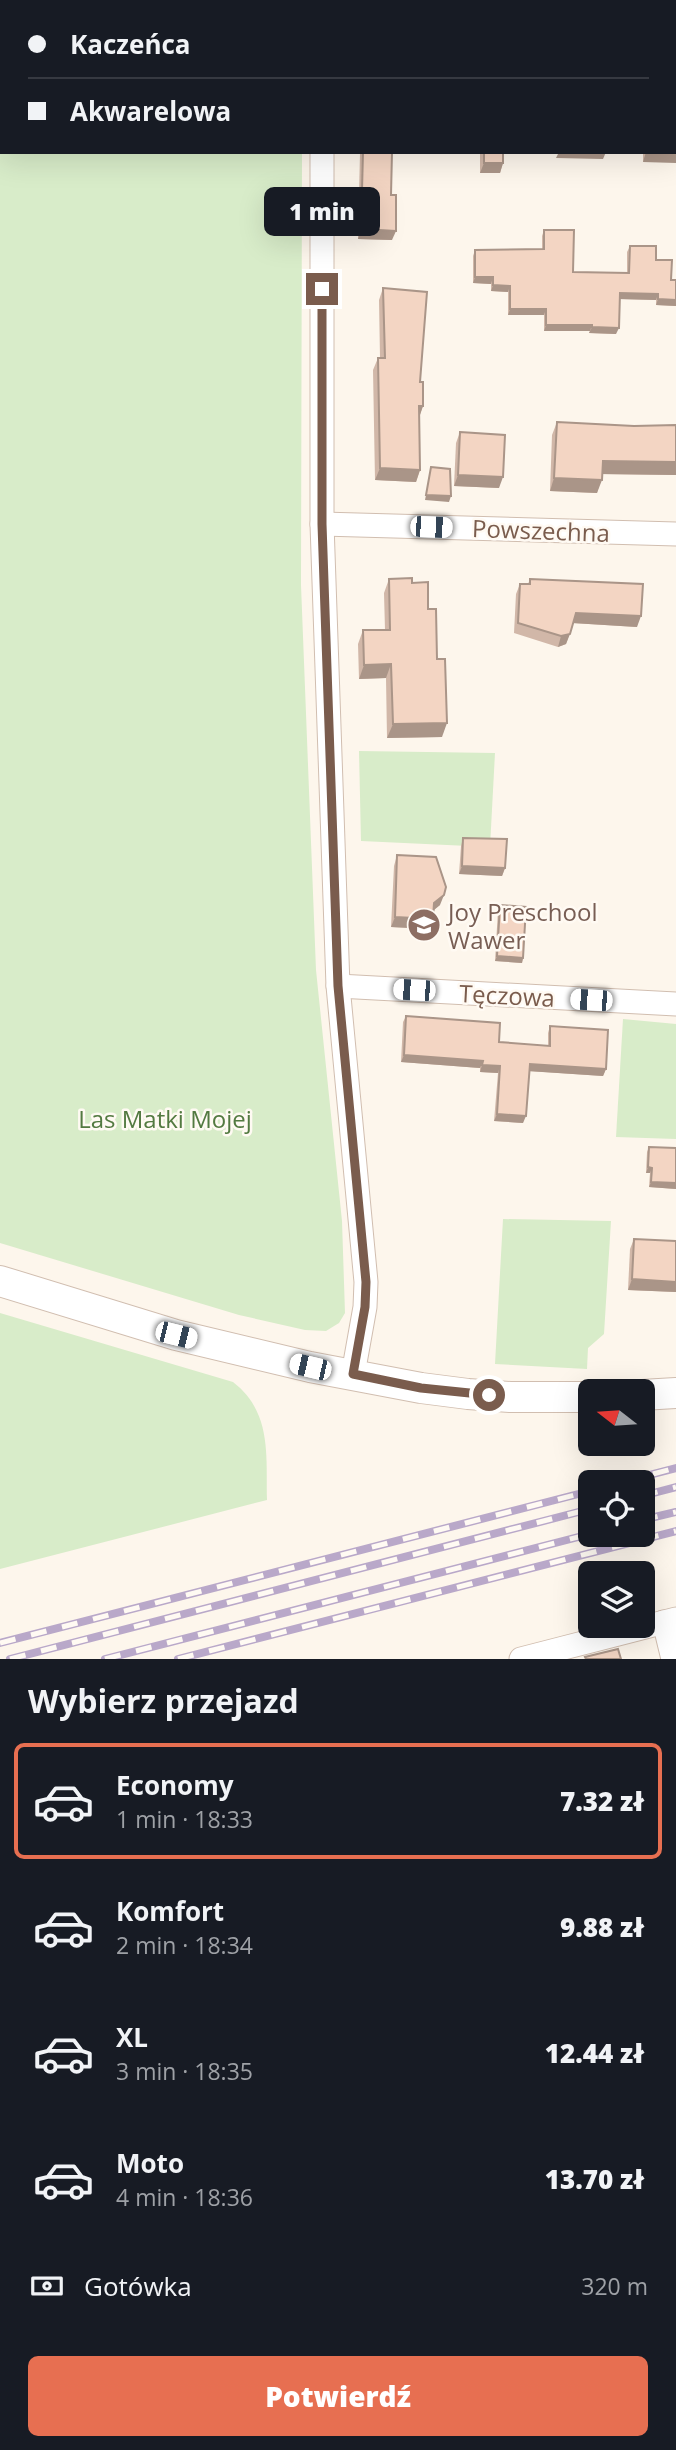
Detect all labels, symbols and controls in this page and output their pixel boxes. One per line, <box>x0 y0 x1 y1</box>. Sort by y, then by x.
text: Kaczeńca <box>70 26 191 62</box>
text: Akwarelowa <box>70 93 231 129</box>
callout: 1 min <box>264 188 380 236</box>
text: 1 min <box>289 195 355 227</box>
route end <box>306 273 338 305</box>
street label: Powszechna <box>472 511 610 549</box>
car <box>410 516 453 538</box>
place label: Joy Preschool Wawer <box>446 895 597 956</box>
school or university icon: Joy Preschool Wawer <box>405 906 443 944</box>
street label: Tęczowa <box>458 976 556 1014</box>
car <box>393 978 436 1002</box>
car <box>570 988 613 1012</box>
park label: Las Matki Mojej <box>78 1102 252 1135</box>
car <box>154 1320 199 1350</box>
car <box>288 1352 333 1382</box>
route start <box>473 1379 505 1411</box>
north arrow <box>578 1379 654 1456</box>
map controls <box>578 1379 655 1638</box>
button: locate <box>578 1470 655 1547</box>
button: layers <box>578 1561 655 1638</box>
text: Wybierz przejazd <box>28 1679 299 1722</box>
text: Economy <box>116 1767 234 1803</box>
icon: car <box>32 1770 95 1833</box>
text: 7.32 zł <box>560 1783 644 1819</box>
text: 1 min · 18:33 <box>116 1803 253 1835</box>
text: Komfort <box>116 1893 224 1929</box>
icon: car <box>32 1896 95 1959</box>
text: 9.88 zł <box>560 1909 644 1945</box>
text: 2 min · 18:34 <box>116 1929 253 1961</box>
text: XL <box>116 2019 148 2055</box>
icon: car <box>32 2022 95 2085</box>
text: 12.44 zł <box>545 2035 644 2071</box>
text: 3 min · 18:35 <box>116 2055 253 2087</box>
text: Moto <box>116 2145 184 2181</box>
icon: car <box>32 2148 95 2211</box>
text: 13.70 zł <box>545 2161 644 2197</box>
text: 4 min · 18:36 <box>116 2181 253 2213</box>
icon: cash <box>28 2267 66 2305</box>
text: Gotówka <box>84 2268 192 2304</box>
text: 320 m <box>581 2270 648 2302</box>
button: Potwierdź <box>28 2356 648 2436</box>

